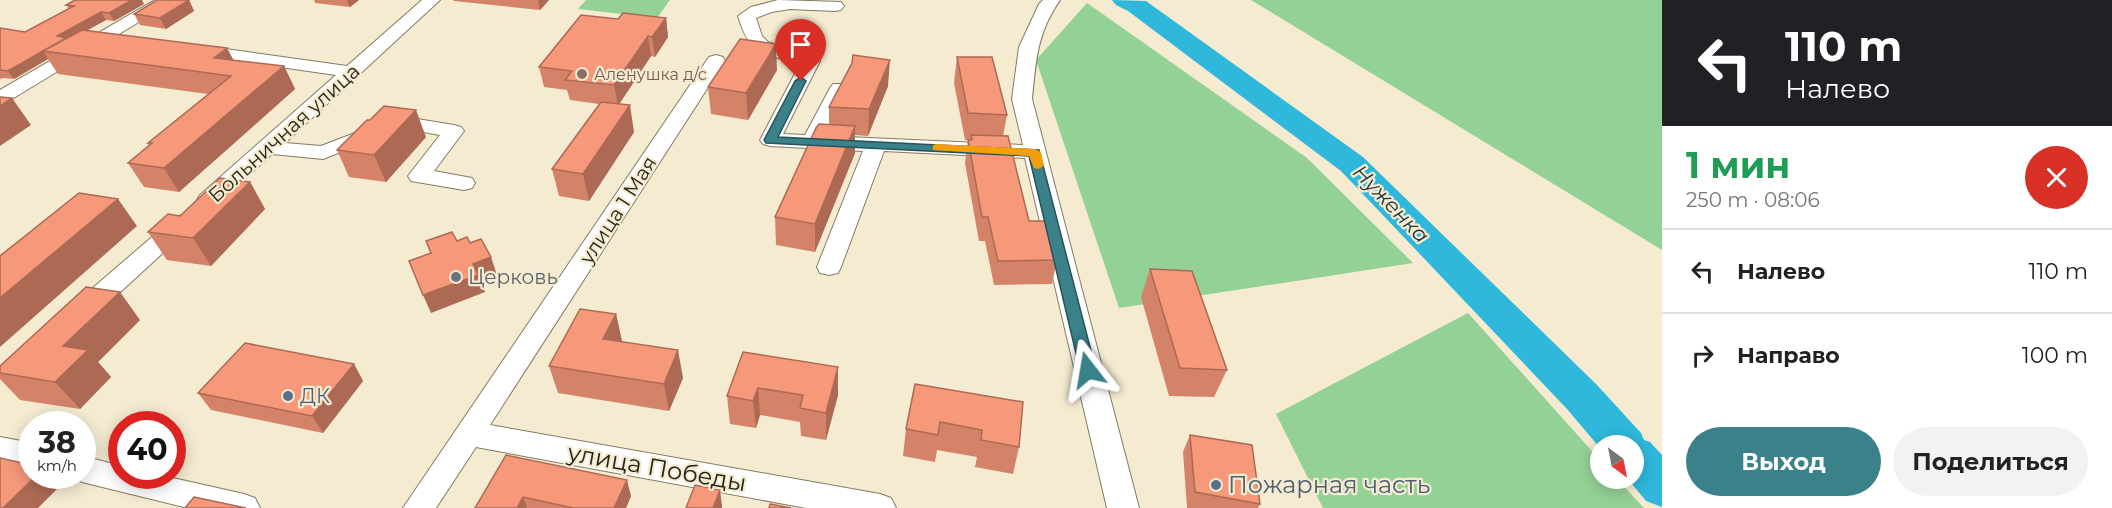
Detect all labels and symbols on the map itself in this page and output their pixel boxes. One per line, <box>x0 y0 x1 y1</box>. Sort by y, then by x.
pin <box>775 19 826 81</box>
street label: Больничная улица <box>203 59 365 207</box>
place label: Аленушка д/с <box>594 65 707 84</box>
marker: Аленушка д/с <box>575 67 589 81</box>
street label: улица 1 Мая <box>574 152 662 269</box>
water label: Нуженка <box>1348 159 1435 248</box>
place label: Церковь <box>468 265 558 289</box>
marker: Церковь <box>449 270 463 284</box>
position arrow <box>1056 338 1120 402</box>
place label: ДК <box>300 384 330 408</box>
marker: ДК <box>281 389 295 403</box>
speed limit sign: 40 <box>108 411 186 489</box>
north arrow <box>1590 435 1644 489</box>
street label: улица Победы <box>564 437 749 498</box>
place label: Пожарная часть <box>1228 470 1430 499</box>
marker: Пожарная часть <box>1209 478 1223 492</box>

